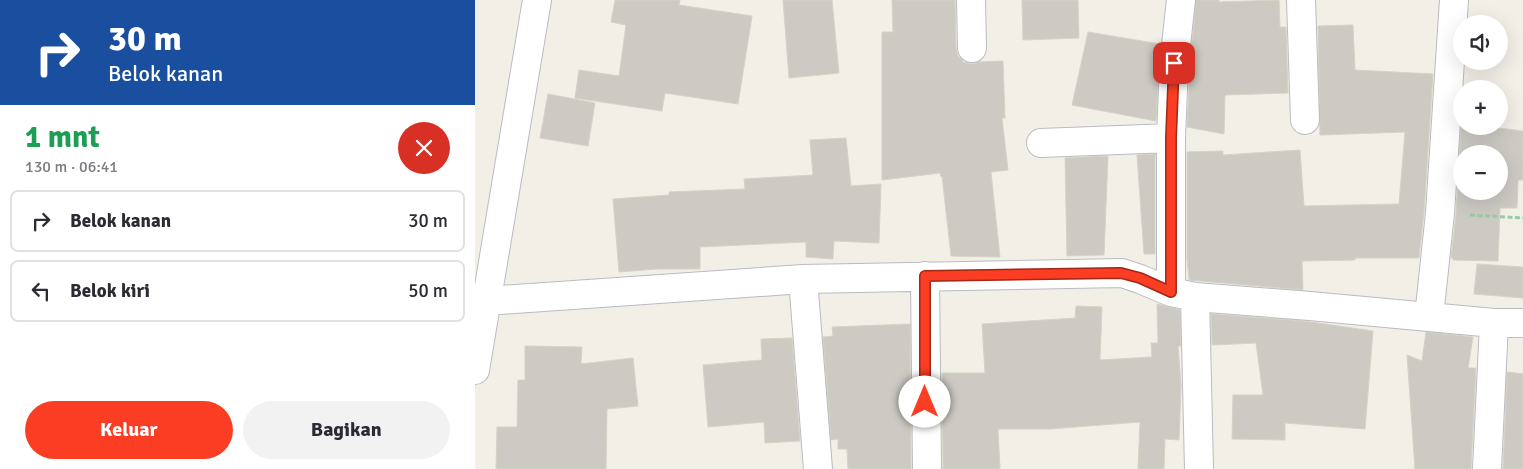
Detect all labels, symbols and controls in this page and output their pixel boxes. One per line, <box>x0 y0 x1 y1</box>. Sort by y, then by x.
map controls <box>1453 15 1508 200</box>
button: sound <box>1453 15 1508 70</box>
text: 30 m <box>108 17 182 60</box>
icon: right <box>25 20 90 85</box>
pin <box>1153 42 1195 84</box>
icon: arrive <box>1160 49 1188 77</box>
text: Belok kanan <box>108 60 223 87</box>
button: + <box>1453 80 1508 135</box>
text: 1 mnt <box>25 119 100 156</box>
button: close <box>398 122 450 174</box>
button: − <box>1453 145 1508 200</box>
text: 130 m · 06:41 <box>25 157 118 177</box>
icon: right <box>27 207 55 235</box>
text: Belok kanan <box>70 209 171 233</box>
text: 30 m <box>408 209 448 233</box>
icon: left <box>27 277 55 305</box>
text: Belok kiri <box>70 279 150 303</box>
text: 50 m <box>408 279 448 303</box>
position arrow <box>898 375 950 427</box>
button: Keluar <box>25 401 233 459</box>
button: Bagikan <box>243 401 450 459</box>

